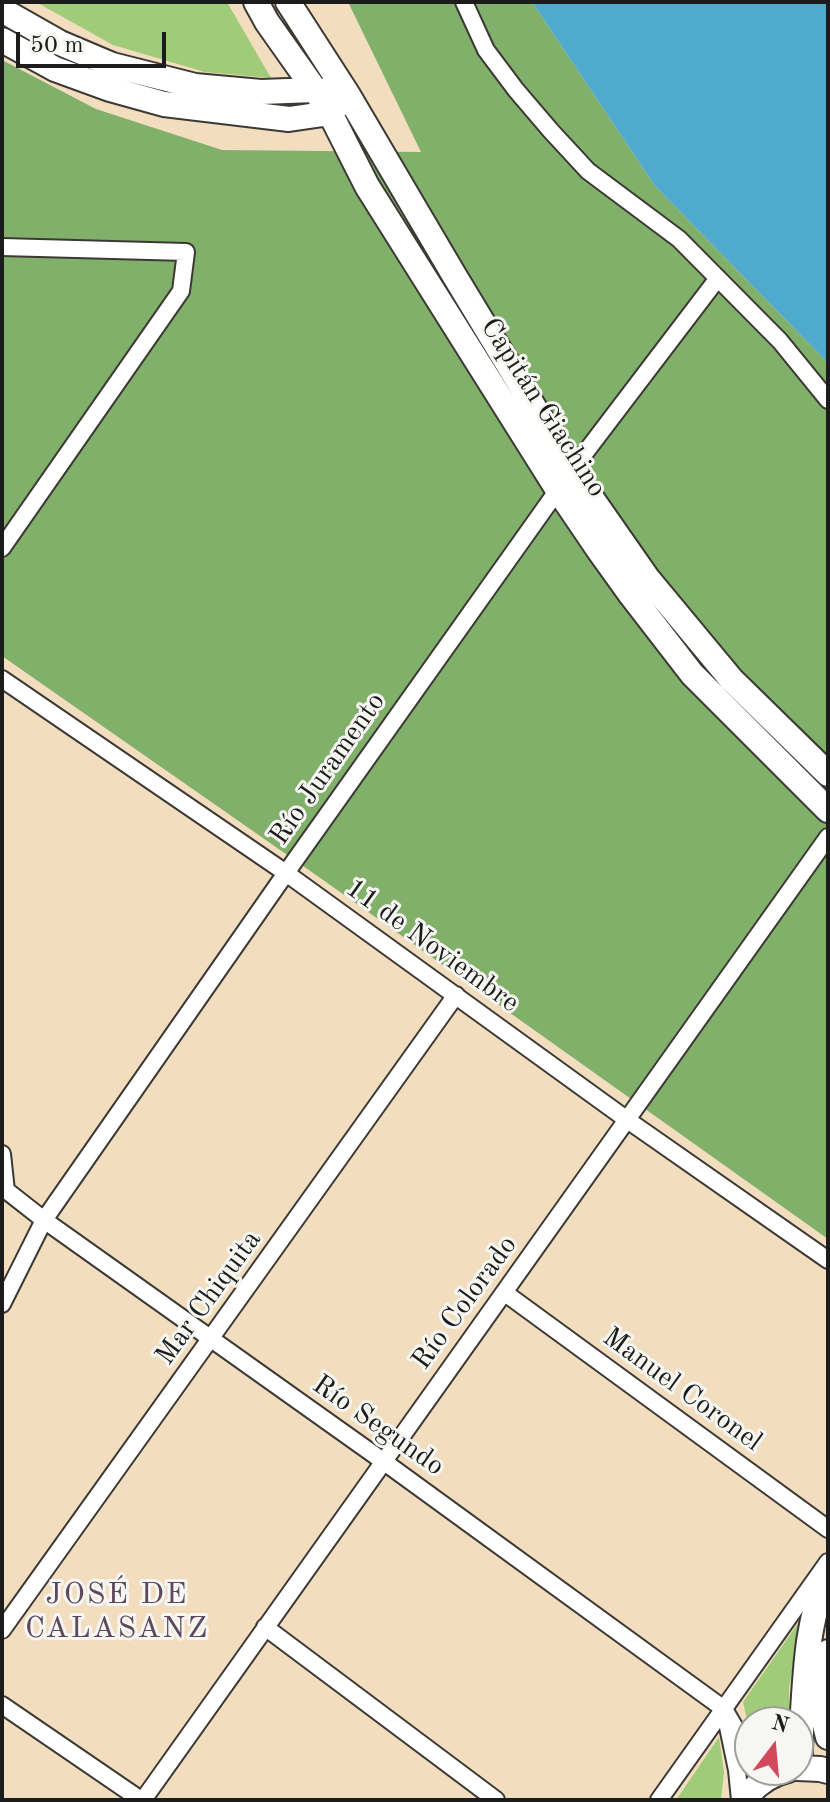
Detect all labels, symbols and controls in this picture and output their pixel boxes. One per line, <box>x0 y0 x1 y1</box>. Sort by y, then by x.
scale bar <box>20 16 170 66</box>
text: 50 m <box>30 34 84 58</box>
street label: Capitán Giachino <box>473 312 613 504</box>
street label: Río Juramento <box>263 686 393 852</box>
street label: 11 de Noviembre <box>339 872 525 1020</box>
street label: Mar Chiquita <box>149 1224 269 1372</box>
street label: Río Colorado <box>405 1230 525 1376</box>
street label: Manuel Coronel <box>596 1321 768 1459</box>
street label: Río Segundo <box>306 1368 450 1484</box>
district label: JOSÉ DE CALASANZ <box>25 1577 209 1648</box>
north arrow <box>734 1706 814 1786</box>
text: N <box>769 1712 791 1738</box>

